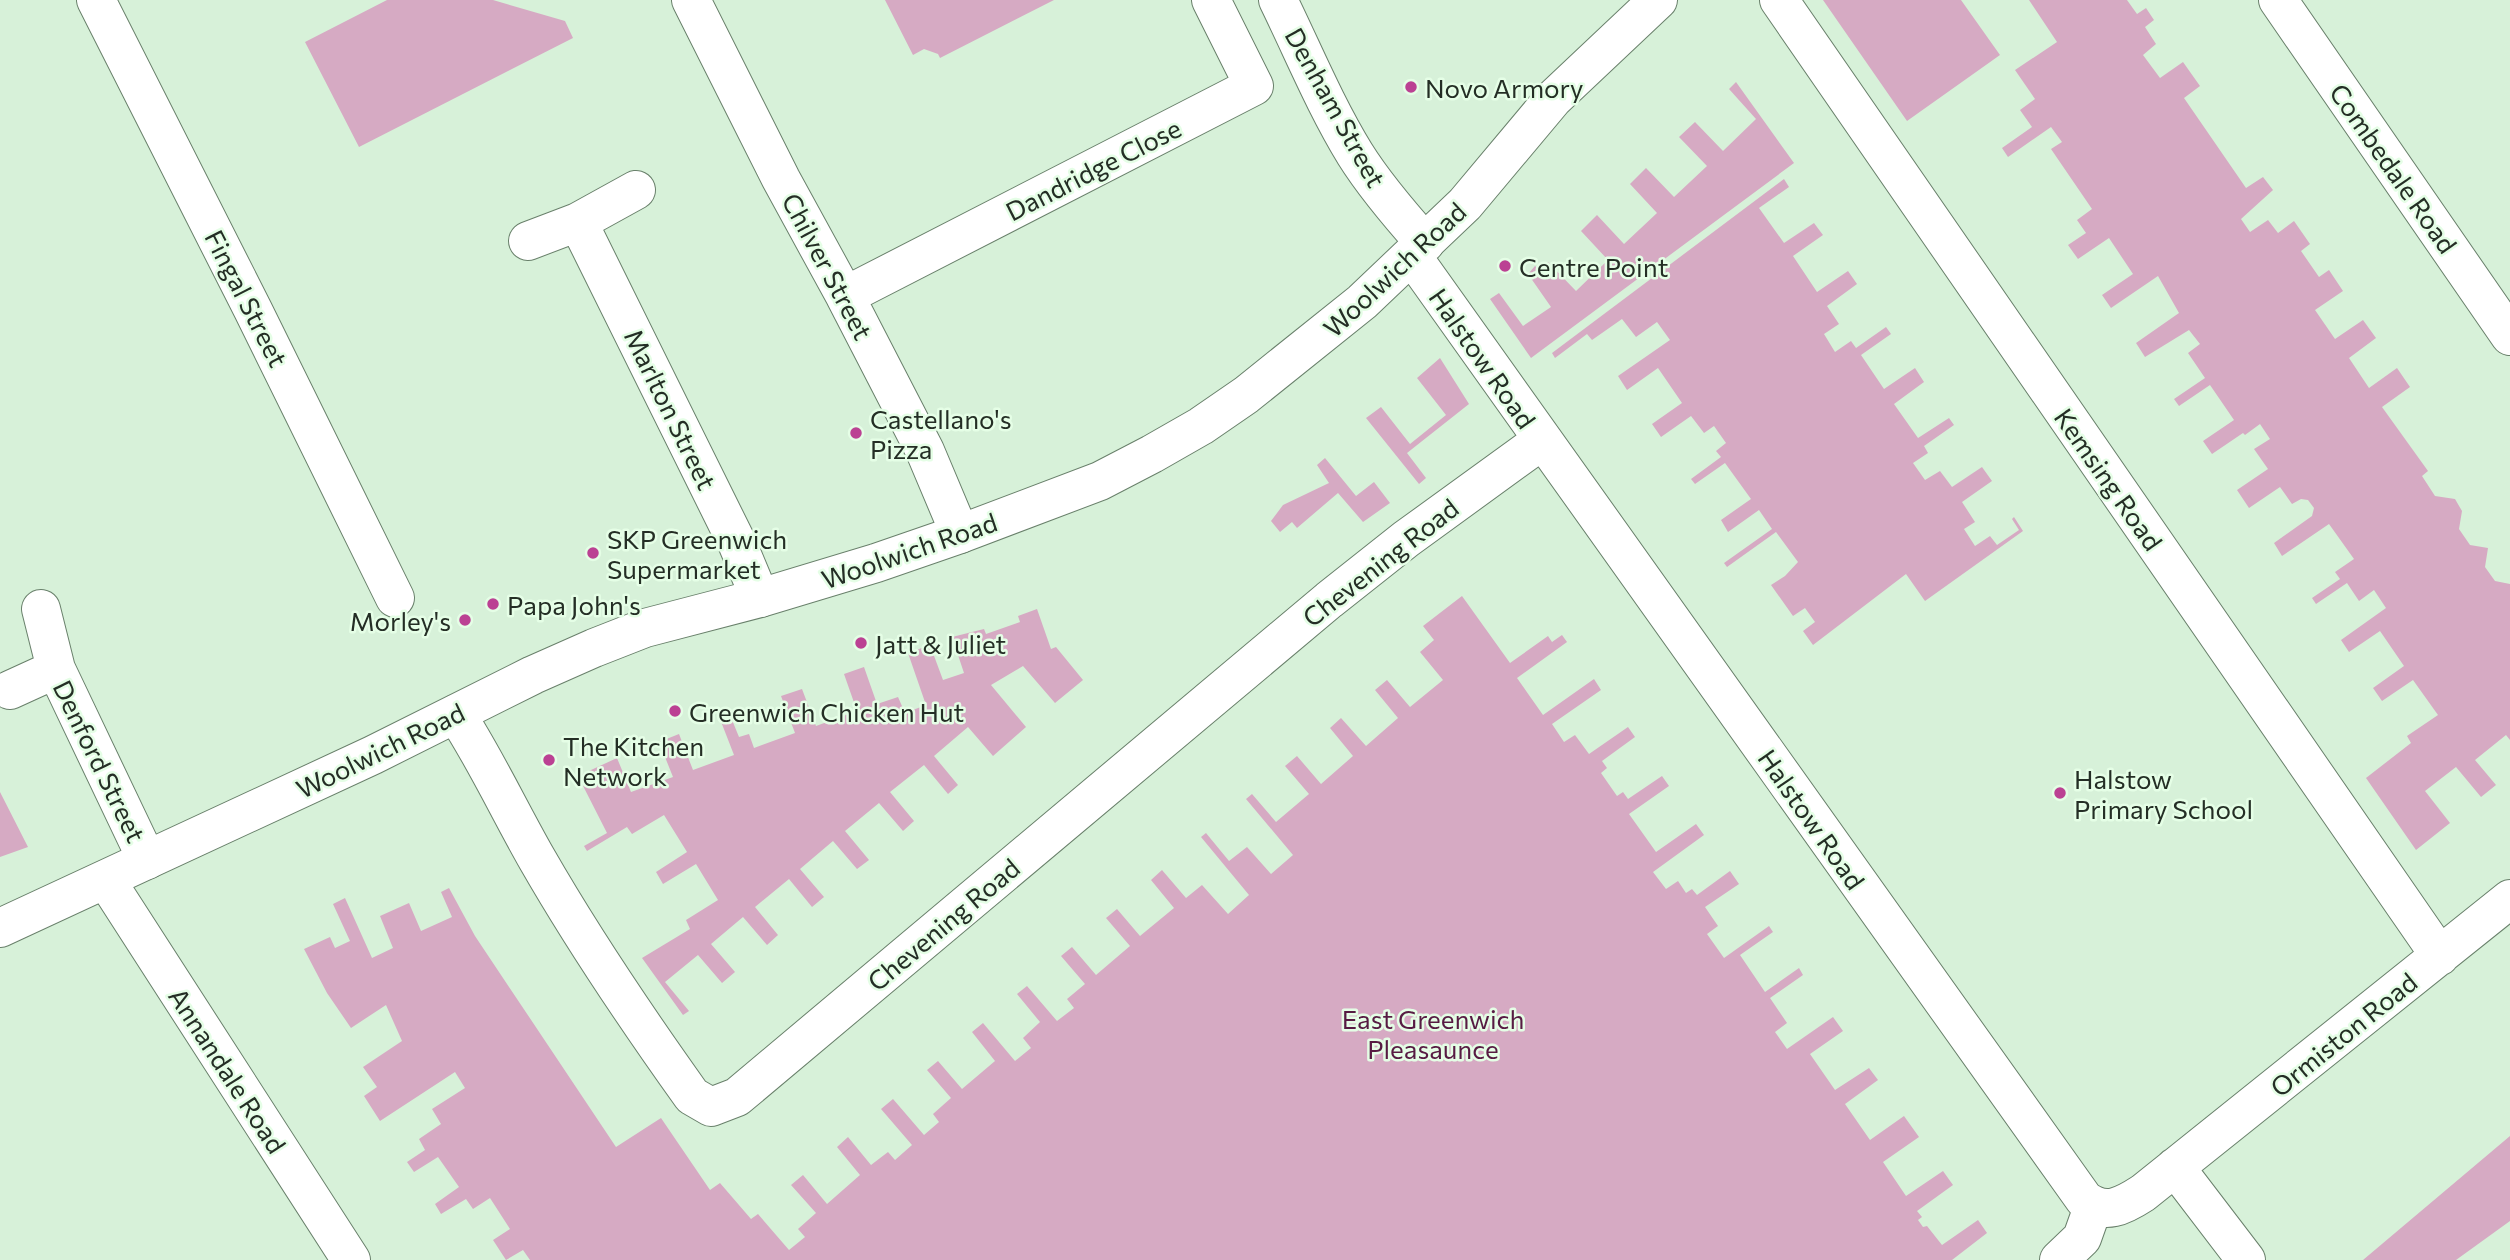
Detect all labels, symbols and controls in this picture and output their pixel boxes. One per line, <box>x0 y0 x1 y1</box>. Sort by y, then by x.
street label: Denham Street <box>1279 22 1393 192</box>
place label: Novo Armory <box>1425 72 1583 103</box>
street label: Combedale Road <box>2324 77 2464 259</box>
marker: Novo Armory <box>1403 79 1419 95</box>
street label: Dandridge Close <box>1000 111 1186 227</box>
street label: Chilver Street <box>776 187 880 345</box>
street label: Woolwich Road <box>1316 195 1472 343</box>
street label: Fingal Street <box>199 225 295 371</box>
place label: Centre Point <box>1519 251 1668 282</box>
marker: Centre Point <box>1497 258 1513 274</box>
street label: Halstow Road <box>1423 282 1543 434</box>
street label: Marlton Street <box>619 324 723 494</box>
street label: Kemsing Road <box>2049 402 2169 556</box>
place label: Castellano's Pizza <box>870 403 1012 464</box>
marker: Castellano's Pizza <box>848 425 864 441</box>
street label: Chevening Road <box>1296 492 1464 632</box>
street label: Woolwich Road <box>817 506 1001 594</box>
place label: SKP Greenwich Supermarket <box>607 523 787 584</box>
marker: SKP Greenwich Supermarket <box>585 545 601 561</box>
place label: Papa John's <box>507 589 641 620</box>
marker: Papa John's <box>485 596 501 612</box>
place label: Morley's <box>350 605 451 636</box>
marker: Morley's <box>457 612 473 628</box>
place label: Jatt & Juliet <box>875 628 1006 659</box>
marker: Jatt & Juliet <box>853 635 869 651</box>
street label: Denford Street <box>47 675 153 847</box>
street label: Woolwich Road <box>291 696 469 804</box>
place label: Greenwich Chicken Hut <box>689 696 964 727</box>
marker: Greenwich Chicken Hut <box>667 703 683 719</box>
place label: The Kitchen Network <box>563 730 704 791</box>
street label: Halstow Road <box>1752 743 1872 895</box>
marker: The Kitchen Network <box>541 752 557 768</box>
place label: Halstow Primary School <box>2074 763 2253 824</box>
marker: Halstow Primary School <box>2052 785 2068 801</box>
street label: Chevening Road <box>861 851 1025 997</box>
street label: Ormiston Road <box>2264 966 2422 1102</box>
street label: Annandale Road <box>163 982 293 1158</box>
park label: East Greenwich Pleasaunce <box>1342 1003 1524 1064</box>

